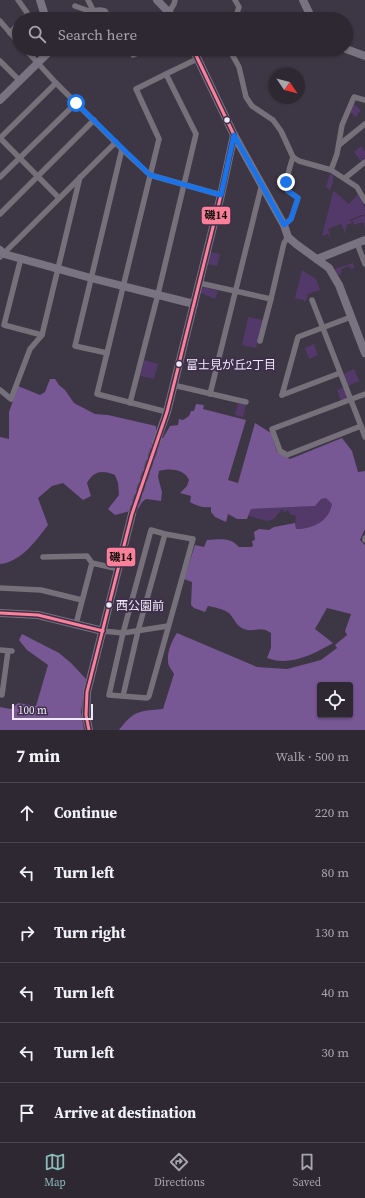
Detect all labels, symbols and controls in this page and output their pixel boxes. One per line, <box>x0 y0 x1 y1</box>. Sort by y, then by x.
search box <box>12 12 353 56</box>
icon: search <box>26 23 48 45</box>
text: Search here <box>58 24 137 45</box>
north arrow <box>269 68 305 104</box>
route start <box>67 94 85 112</box>
unlabelled marker <box>222 115 232 125</box>
route end <box>277 173 295 191</box>
line badge: 磯14 <box>201 206 231 225</box>
text: 磯14 <box>205 208 227 223</box>
place label: 富士見が丘2丁目 <box>186 357 276 373</box>
marker: 富士見が丘2丁目 <box>174 359 184 369</box>
line badge: 磯14 <box>106 547 136 567</box>
text: 磯14 <box>110 550 132 565</box>
place label: 西公園前 <box>116 598 164 614</box>
marker: 西公園前 <box>104 600 114 610</box>
map controls <box>317 682 353 718</box>
button: locate <box>317 682 353 718</box>
scale bar <box>12 702 93 721</box>
text: 100 m <box>18 703 47 718</box>
text: 7 min <box>16 744 60 768</box>
text: Walk · 500 m <box>276 748 349 765</box>
icon: ahead <box>16 802 38 824</box>
text: Continue <box>54 802 117 823</box>
text: 220 m <box>315 804 349 821</box>
icon: left <box>16 862 38 884</box>
text: Turn left <box>54 862 114 883</box>
text: 80 m <box>321 864 349 881</box>
icon: right <box>16 922 38 944</box>
text: Turn right <box>54 922 126 943</box>
text: 130 m <box>315 924 349 941</box>
icon: left <box>16 982 38 1004</box>
text: Turn left <box>54 982 114 1003</box>
text: 40 m <box>321 984 349 1001</box>
icon: left <box>16 1042 38 1064</box>
text: Turn left <box>54 1042 114 1063</box>
text: 30 m <box>321 1044 349 1061</box>
icon: arrive <box>16 1102 38 1124</box>
text: Arrive at destination <box>54 1102 196 1123</box>
tab: Map <box>44 1151 66 1190</box>
tab: Directions <box>154 1151 205 1190</box>
tab: Saved <box>293 1151 321 1190</box>

